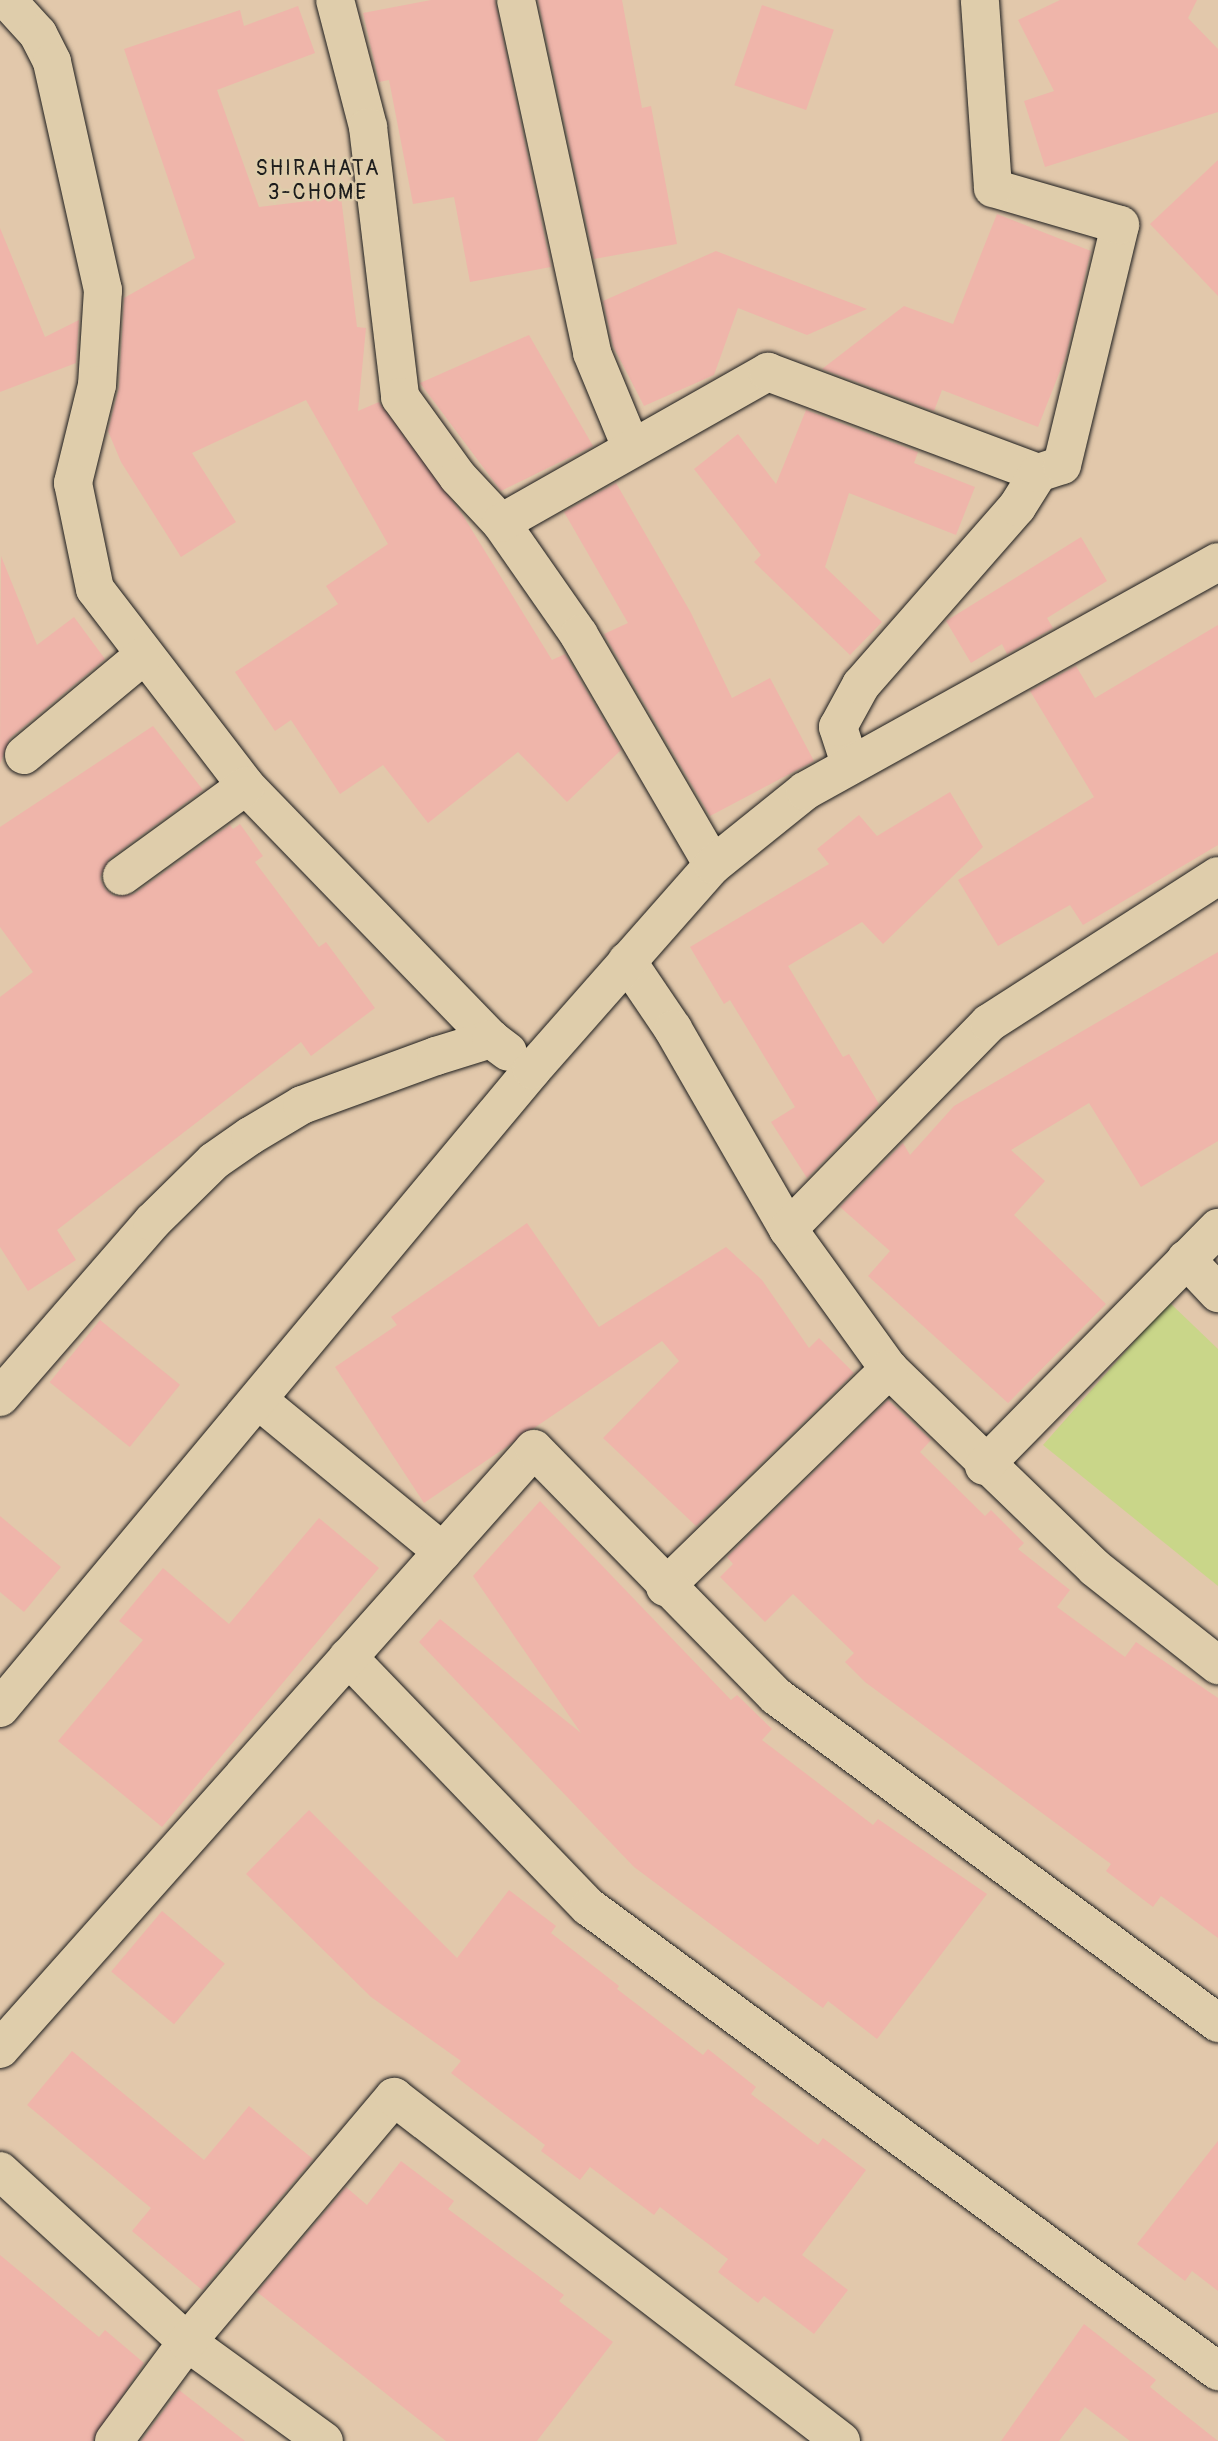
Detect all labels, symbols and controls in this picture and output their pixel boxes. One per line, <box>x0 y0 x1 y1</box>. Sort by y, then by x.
district label: SHIRAHATA 3-CHOME <box>257 156 379 206</box>

